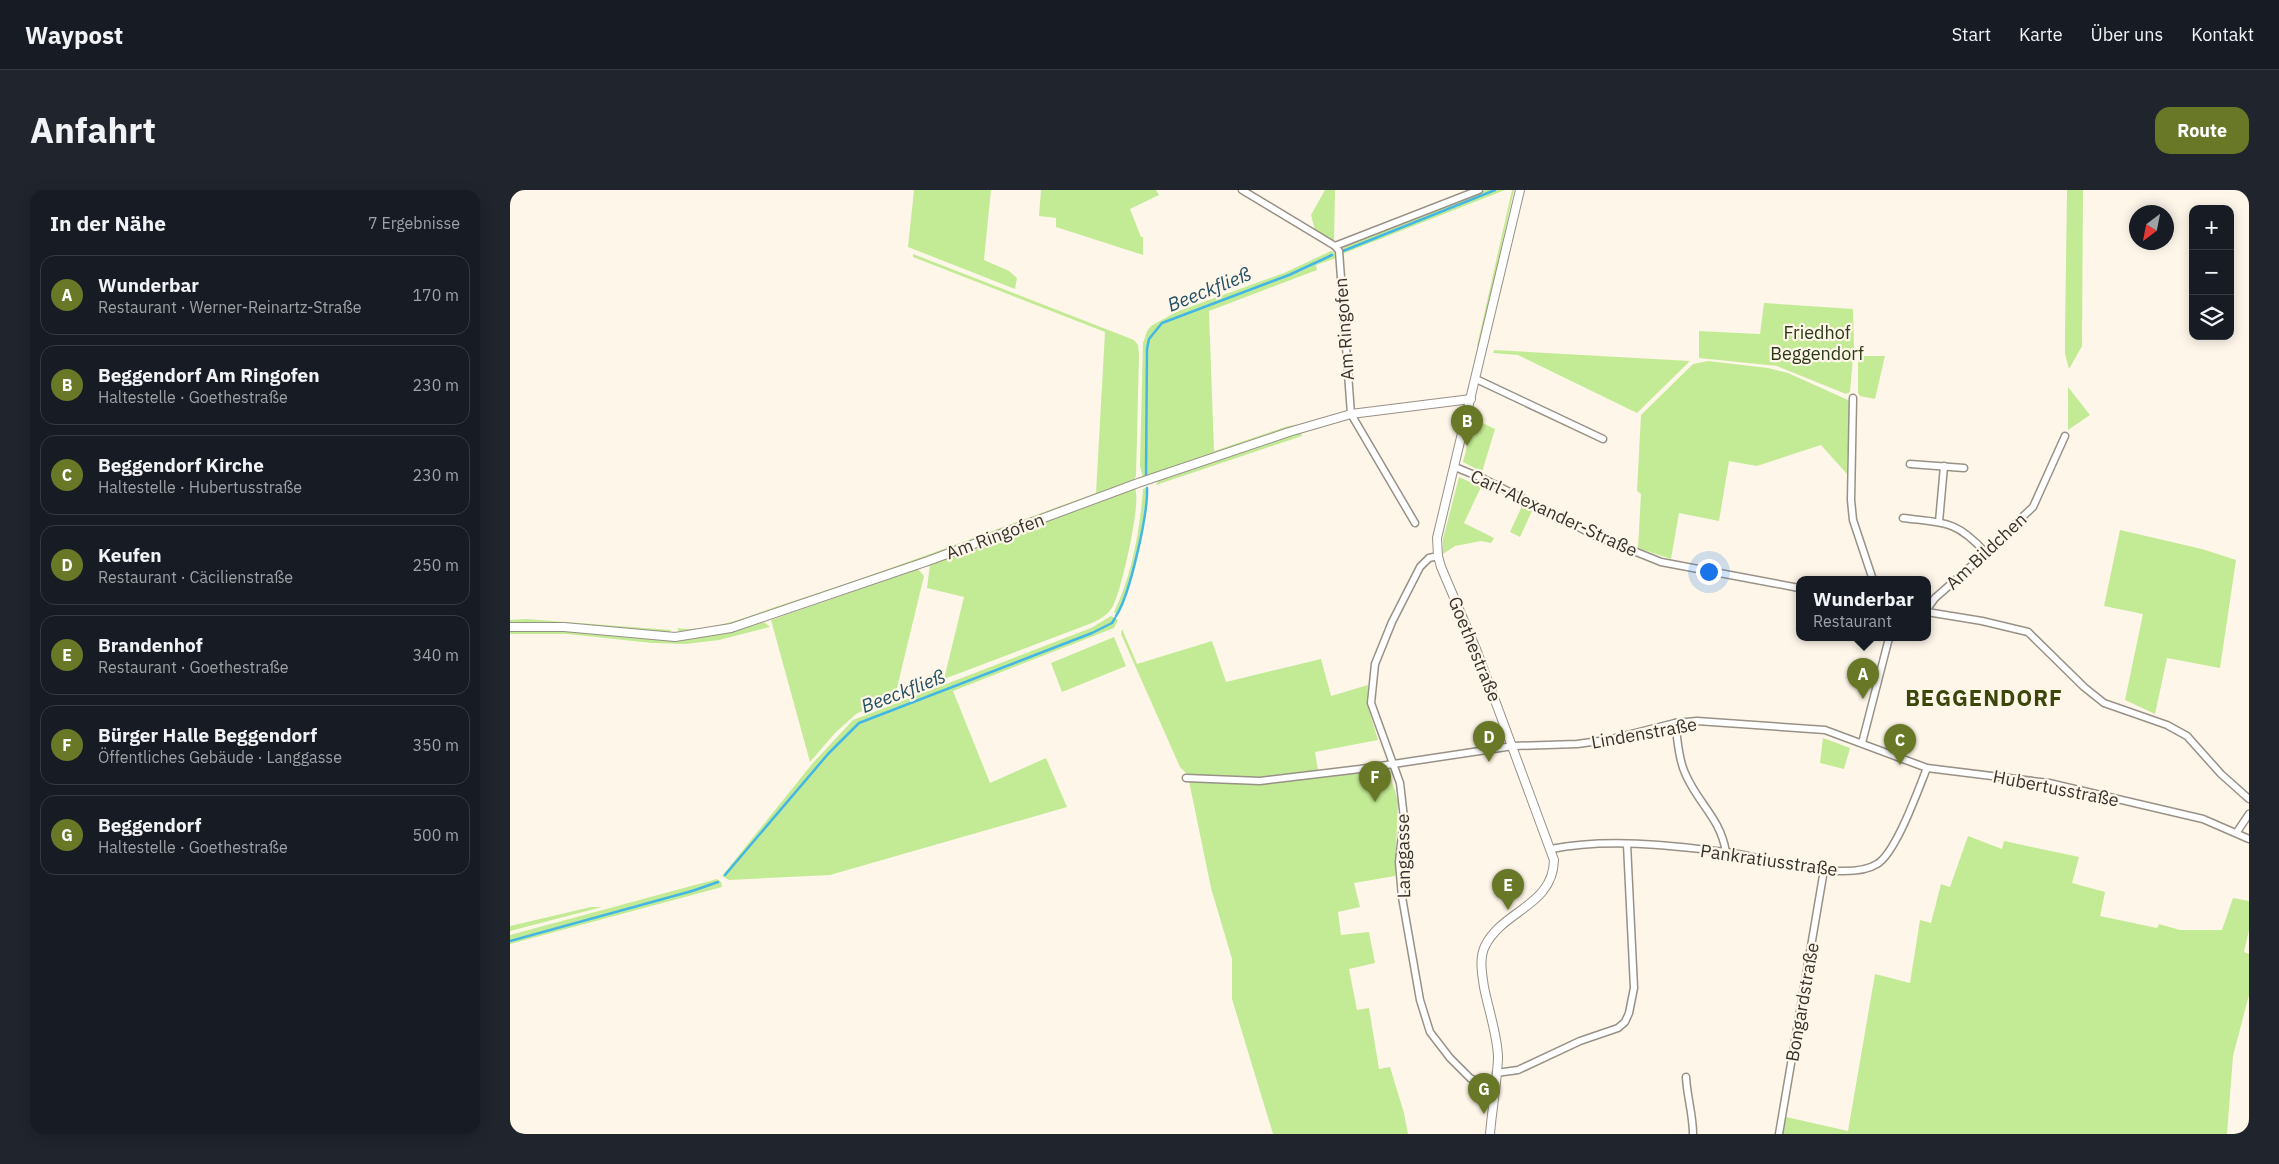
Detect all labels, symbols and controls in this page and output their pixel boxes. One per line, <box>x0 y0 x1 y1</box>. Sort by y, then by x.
text: Waypost <box>25 19 123 51</box>
text: Start <box>1952 23 1991 46</box>
text: Karte <box>2019 23 2063 46</box>
text: Über uns <box>2091 23 2163 46</box>
text: Kontakt <box>2191 23 2254 46</box>
text: Anfahrt <box>30 107 156 153</box>
button: Route <box>2155 107 2249 154</box>
north arrow <box>2129 205 2174 250</box>
map controls <box>2189 205 2234 340</box>
button: + <box>2189 205 2234 250</box>
text: In der Nähe <box>50 209 166 237</box>
text: 7 Ergebnisse <box>368 213 460 233</box>
button: − <box>2189 250 2234 295</box>
water label: Beeckfließ <box>1164 261 1254 317</box>
text: Wunderbar <box>98 273 199 297</box>
street label: Am Ringofen <box>1329 277 1359 381</box>
text: A <box>62 285 72 305</box>
text: 170 m <box>412 285 459 305</box>
button: layers <box>2189 295 2234 340</box>
text: Restaurant · Werner-Reinartz-Straße <box>98 297 361 317</box>
park label: Friedhof Beggendorf <box>1770 321 1864 365</box>
text: Beggendorf Am Ringofen <box>98 363 320 387</box>
text: B <box>62 375 72 395</box>
text: 230 m <box>412 375 459 395</box>
text: Haltestelle · Goethestraße <box>98 387 288 407</box>
pin: B <box>1451 405 1483 446</box>
text: Beggendorf Kirche <box>98 453 264 477</box>
street label: Carl-Alexander-Straße <box>1467 464 1641 562</box>
text: C <box>62 465 72 485</box>
text: 230 m <box>412 465 459 485</box>
text: Haltestelle · Hubertusstraße <box>98 477 302 497</box>
street label: Am Ringofen <box>943 508 1047 564</box>
street label: Am Bildchen <box>1941 508 2031 594</box>
text: Keufen <box>98 543 162 567</box>
text: D <box>61 555 73 575</box>
text: 250 m <box>412 555 459 575</box>
your location <box>1696 559 1722 585</box>
text: Restaurant · Cäcilienstraße <box>98 567 293 587</box>
popup <box>1796 576 1931 641</box>
text: Wunderbar <box>1813 587 1914 611</box>
street label: Goethestraße <box>1443 593 1507 705</box>
text: Restaurant <box>1813 611 1892 631</box>
text: Brandenhof <box>98 633 203 657</box>
text: E <box>62 645 72 665</box>
text: 340 m <box>412 645 459 665</box>
text: Restaurant · Goethestraße <box>98 657 289 677</box>
pin: A <box>1847 658 1879 699</box>
water label: Beeckfließ <box>858 664 948 718</box>
district label: BEGGENDORF <box>1905 683 2063 712</box>
street label: Lindenstraße <box>1589 712 1699 754</box>
pin: D <box>1473 721 1505 762</box>
text: Bürger Halle Beggendorf <box>98 723 317 747</box>
pin: C <box>1884 724 1916 765</box>
text: F <box>62 735 72 755</box>
text: 350 m <box>412 735 459 755</box>
text: Öffentliches Gebäude · Langgasse <box>98 747 342 767</box>
pin: F <box>1359 761 1391 802</box>
street label: Hubertusstraße <box>1991 765 2121 811</box>
text: Beggendorf <box>98 813 201 837</box>
street label: Langgasse <box>1391 813 1415 899</box>
text: G <box>61 825 73 845</box>
text: 500 m <box>412 825 459 845</box>
text: Haltestelle · Goethestraße <box>98 837 288 857</box>
street label: Pankratiusstraße <box>1699 839 1839 881</box>
pin: E <box>1492 869 1524 910</box>
street label: Bongardstraße <box>1780 941 1824 1063</box>
pin: G <box>1468 1073 1500 1114</box>

